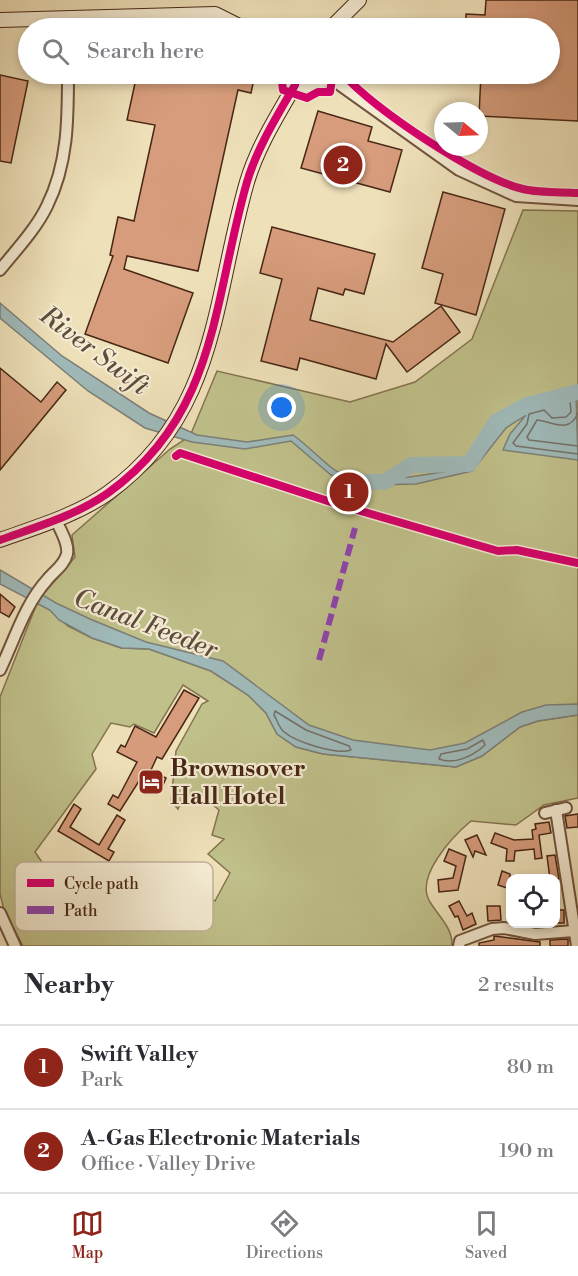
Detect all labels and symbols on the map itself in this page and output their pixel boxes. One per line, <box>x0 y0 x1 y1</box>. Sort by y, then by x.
north arrow <box>434 102 488 156</box>
pin: 2 <box>324 142 362 188</box>
water label: River Swift <box>33 299 156 402</box>
your location <box>267 393 296 422</box>
pin: 1 <box>330 470 368 514</box>
water label: Canal Feeder <box>69 582 223 666</box>
place label: Brownsover Hall Hotel <box>170 754 306 812</box>
hotel icon: Brownsover Hall Hotel <box>136 767 166 797</box>
legend <box>15 862 213 931</box>
text: Cycle path <box>64 874 139 894</box>
text: Path <box>64 901 98 921</box>

